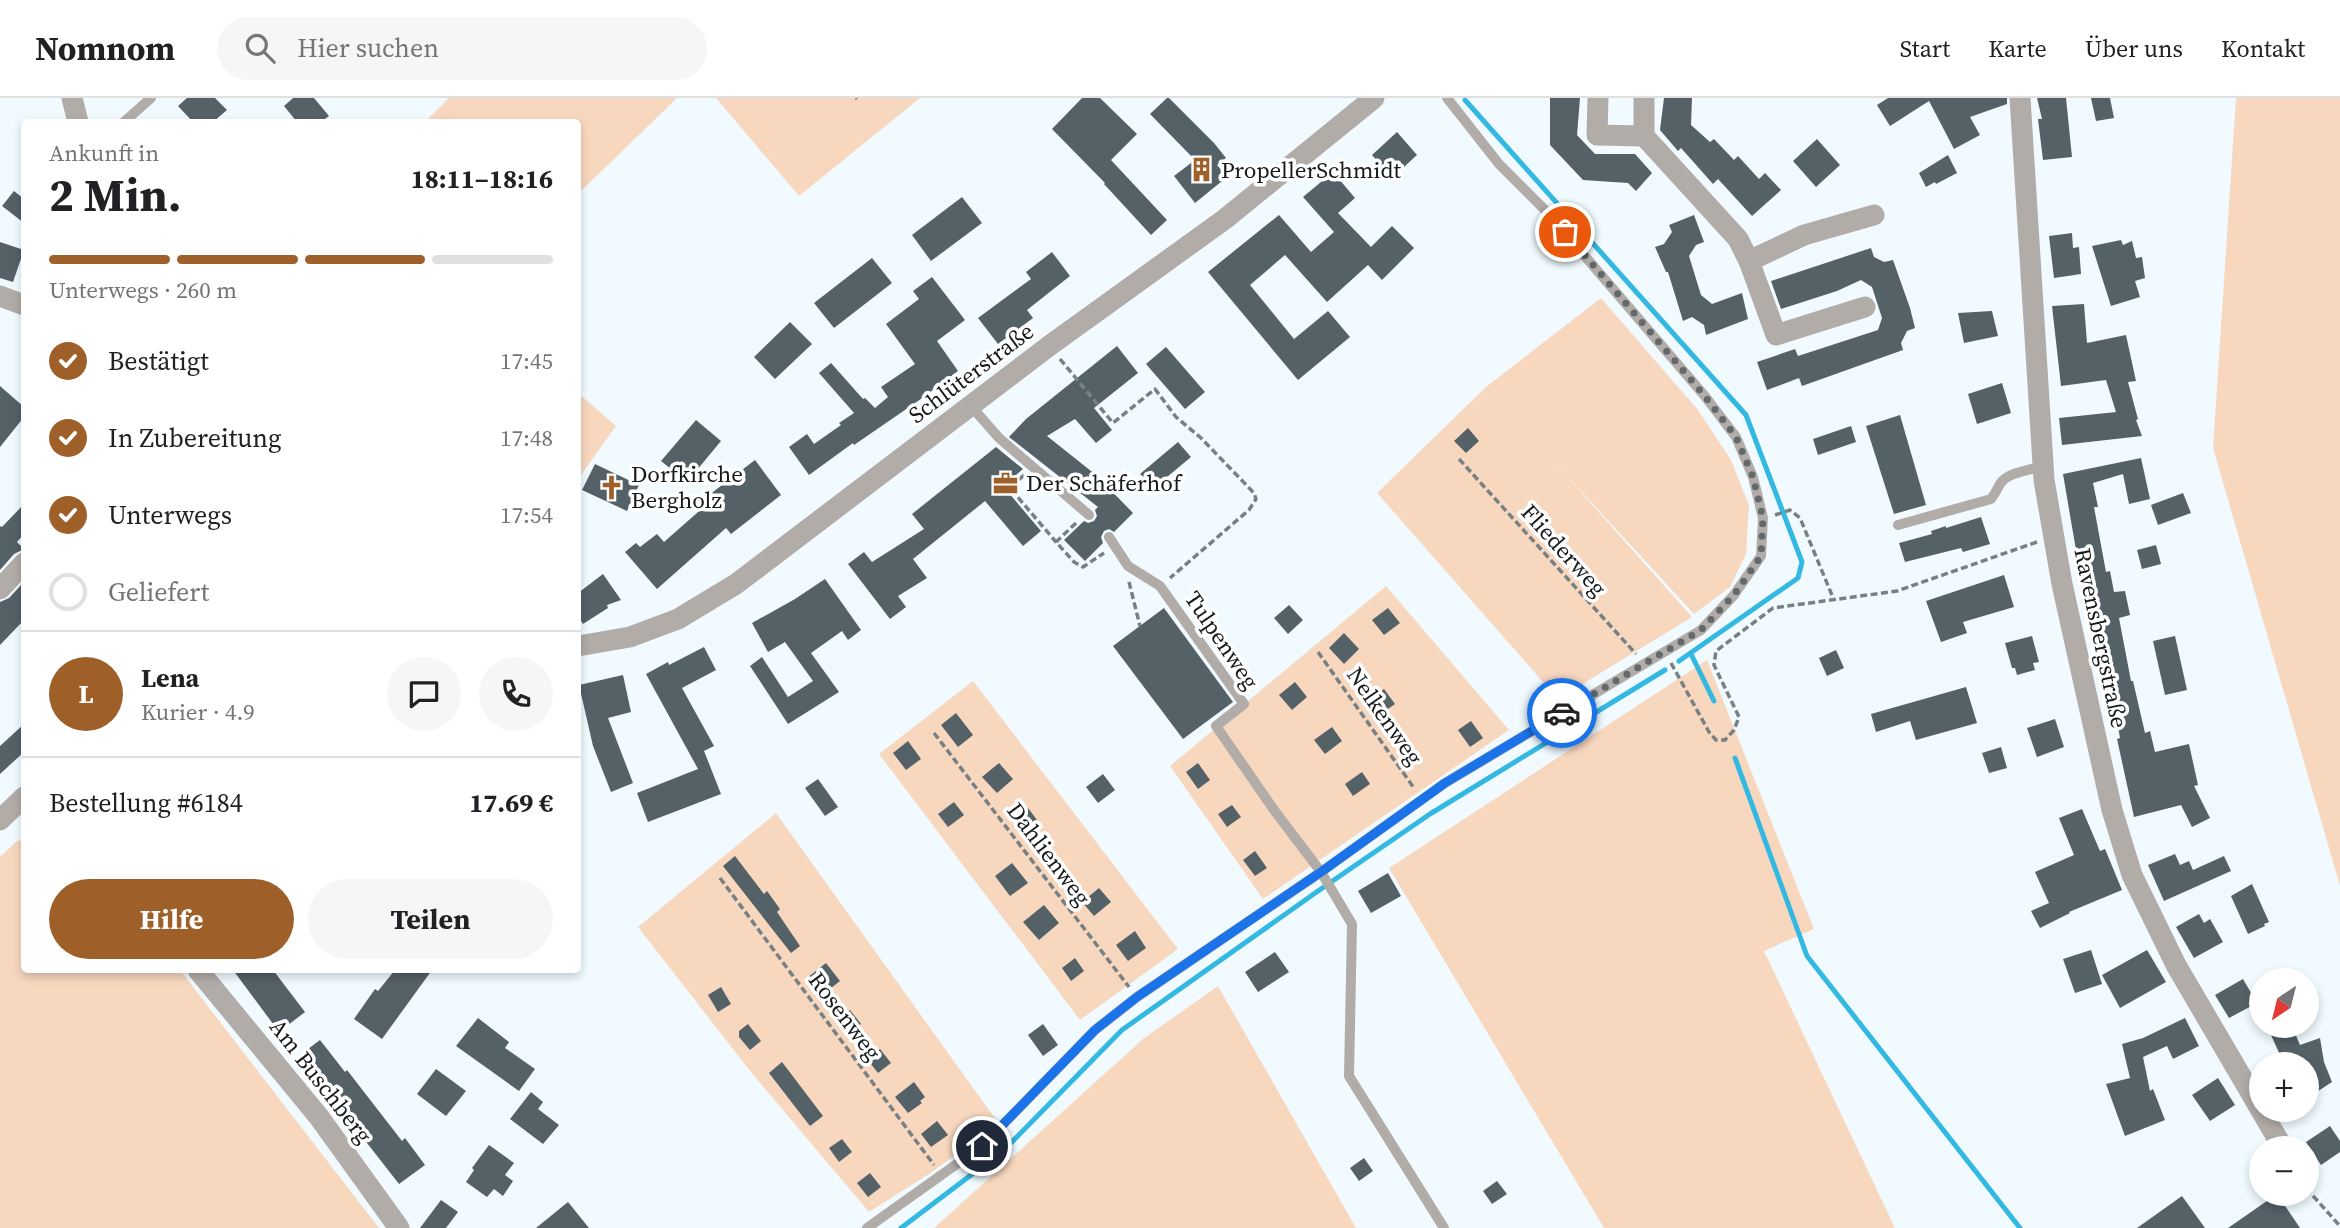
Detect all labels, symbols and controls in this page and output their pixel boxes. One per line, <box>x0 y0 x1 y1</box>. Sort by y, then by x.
search box <box>217 17 707 80</box>
text: Nomnom <box>35 26 175 71</box>
icon: search <box>241 29 279 67</box>
text: Hier suchen <box>297 30 439 66</box>
text: Start <box>1900 32 1950 65</box>
text: Karte <box>1988 32 2047 65</box>
text: Über uns <box>2085 32 2183 65</box>
text: Kontakt <box>2221 32 2305 65</box>
text: Ankunft in <box>49 137 159 169</box>
place label: PropellerSchmidt <box>1221 154 1401 186</box>
building icon: PropellerSchmidt <box>1187 156 1215 184</box>
text: 18:11–18:16 <box>411 161 553 197</box>
text: 2 Min. <box>49 163 182 226</box>
pin <box>1535 202 1595 262</box>
icon: bag <box>1546 213 1584 251</box>
text: Unterwegs · 260 m <box>49 274 237 306</box>
street label: Schlüterstraße <box>902 315 1040 431</box>
icon: check <box>49 342 87 380</box>
text: Bestätigt <box>108 343 209 379</box>
text: 17:45 <box>500 345 553 377</box>
icon: check <box>49 419 87 457</box>
text: In Zubereitung <box>108 420 282 456</box>
text: 17:48 <box>500 422 553 454</box>
place label: Dorfkirche Bergholz <box>631 458 743 516</box>
place label: Der Schäferhof <box>1026 467 1183 499</box>
office icon: Der Schäferhof <box>992 469 1020 497</box>
church icon: Dorfkirche Bergholz <box>597 473 625 501</box>
icon: check <box>49 496 87 534</box>
text: Unterwegs <box>108 497 232 533</box>
street label: Fliederweg <box>1514 497 1614 603</box>
text: 17:54 <box>500 499 553 531</box>
street label: Ravensbergstraße <box>2066 545 2136 731</box>
text: Geliefert <box>108 574 209 610</box>
street label: Tulpenweg <box>1177 584 1267 696</box>
button: chat <box>387 657 461 731</box>
button: phone <box>479 657 553 731</box>
text: Lena <box>141 660 199 696</box>
street label: Nelkenweg <box>1340 661 1431 771</box>
text: L <box>78 676 94 712</box>
courier <box>1527 678 1597 748</box>
icon: car <box>1543 694 1581 732</box>
text: Kurier · 4.9 <box>141 696 255 728</box>
text: Bestellung #6184 <box>49 785 243 821</box>
text: 17.69 € <box>469 785 553 821</box>
street label: Dahlienweg <box>1000 796 1098 912</box>
button: Hilfe <box>49 879 294 959</box>
button: Teilen <box>308 879 553 959</box>
street label: Rosenweg <box>801 965 889 1067</box>
north arrow <box>2249 968 2319 1038</box>
map controls <box>2249 968 2319 1206</box>
street label: Am Buschberg <box>262 1012 380 1150</box>
button: + <box>2249 1052 2319 1122</box>
pin <box>952 1116 1012 1176</box>
icon: home <box>963 1127 1001 1165</box>
button: − <box>2249 1136 2319 1206</box>

